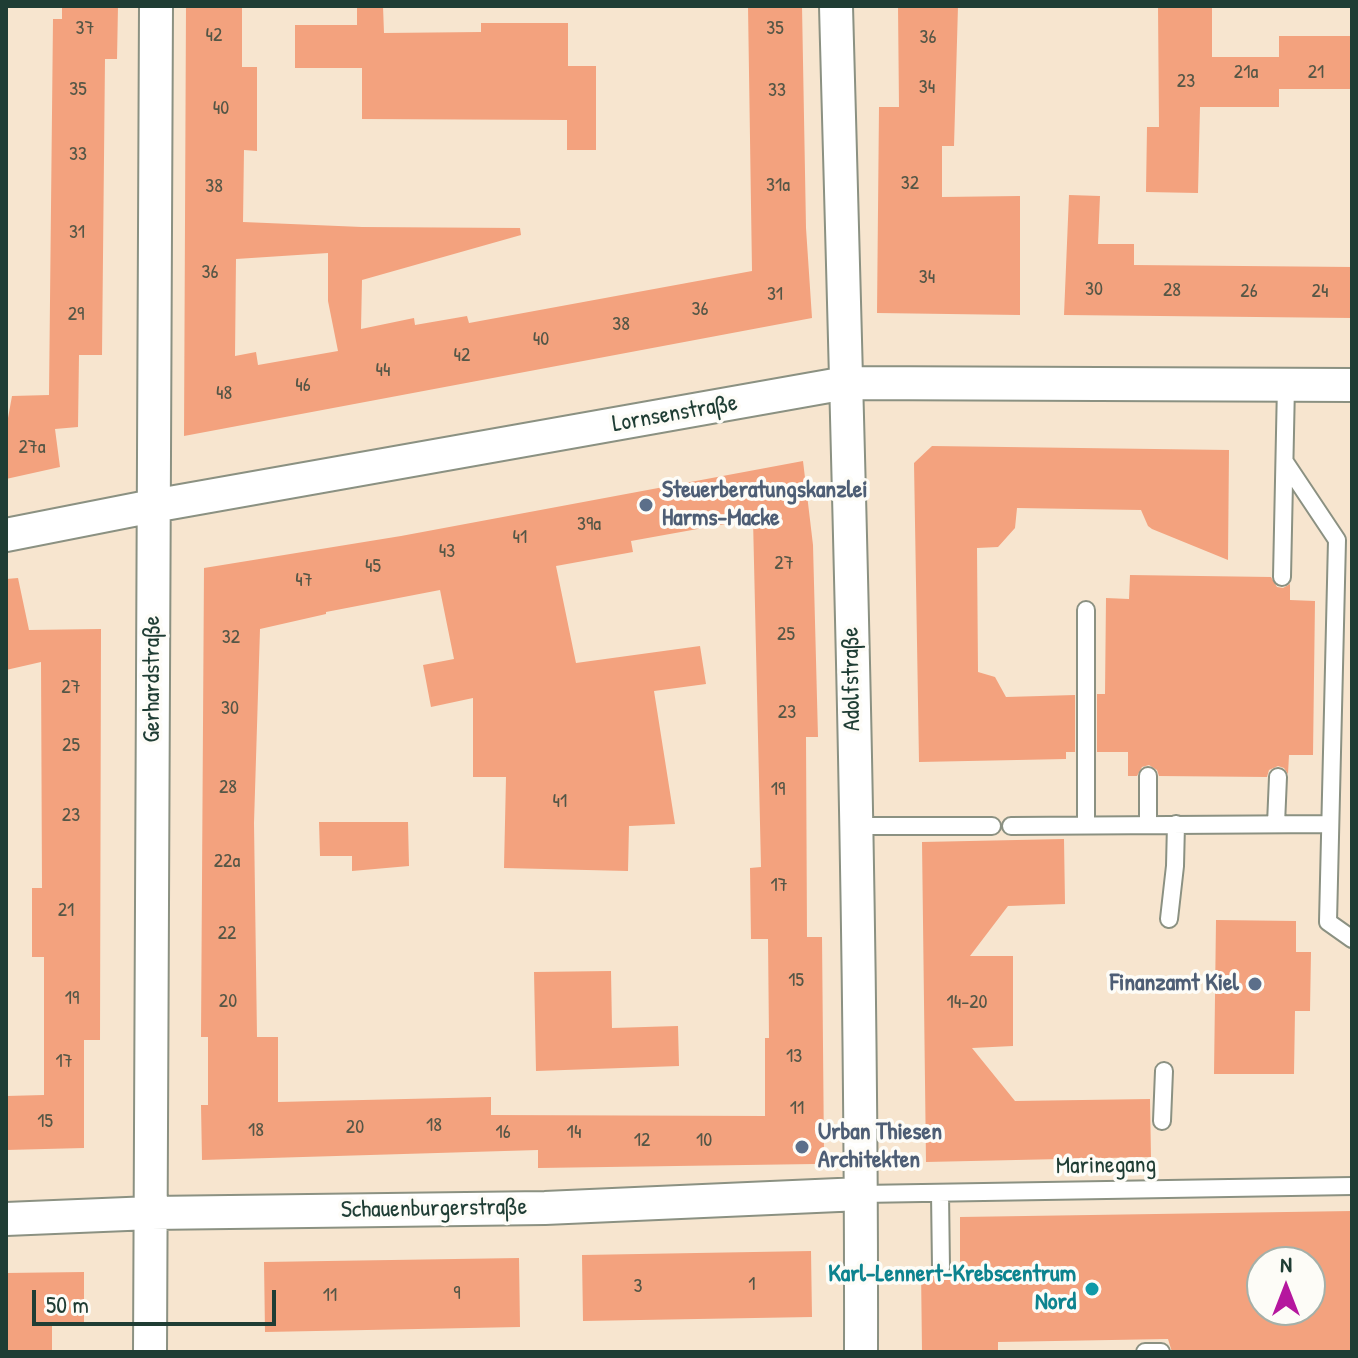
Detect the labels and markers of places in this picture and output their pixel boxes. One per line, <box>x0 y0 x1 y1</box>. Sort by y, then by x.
place label: Steuerberatungskanzlei Harms-Macke <box>662 477 868 533</box>
marker: Steuerberatungskanzlei Harms-Macke <box>637 496 655 514</box>
place label: Finanzamt Kiel <box>1110 970 1239 998</box>
marker: Finanzamt Kiel <box>1246 975 1264 993</box>
place label: Urban Thiesen Architekten <box>818 1119 942 1175</box>
marker: Urban Thiesen Architekten <box>793 1138 811 1156</box>
place label: Karl-Lennert-Krebscentrum Nord <box>828 1261 1076 1317</box>
marker: Karl-Lennert-Krebscentrum Nord <box>1083 1280 1101 1298</box>

